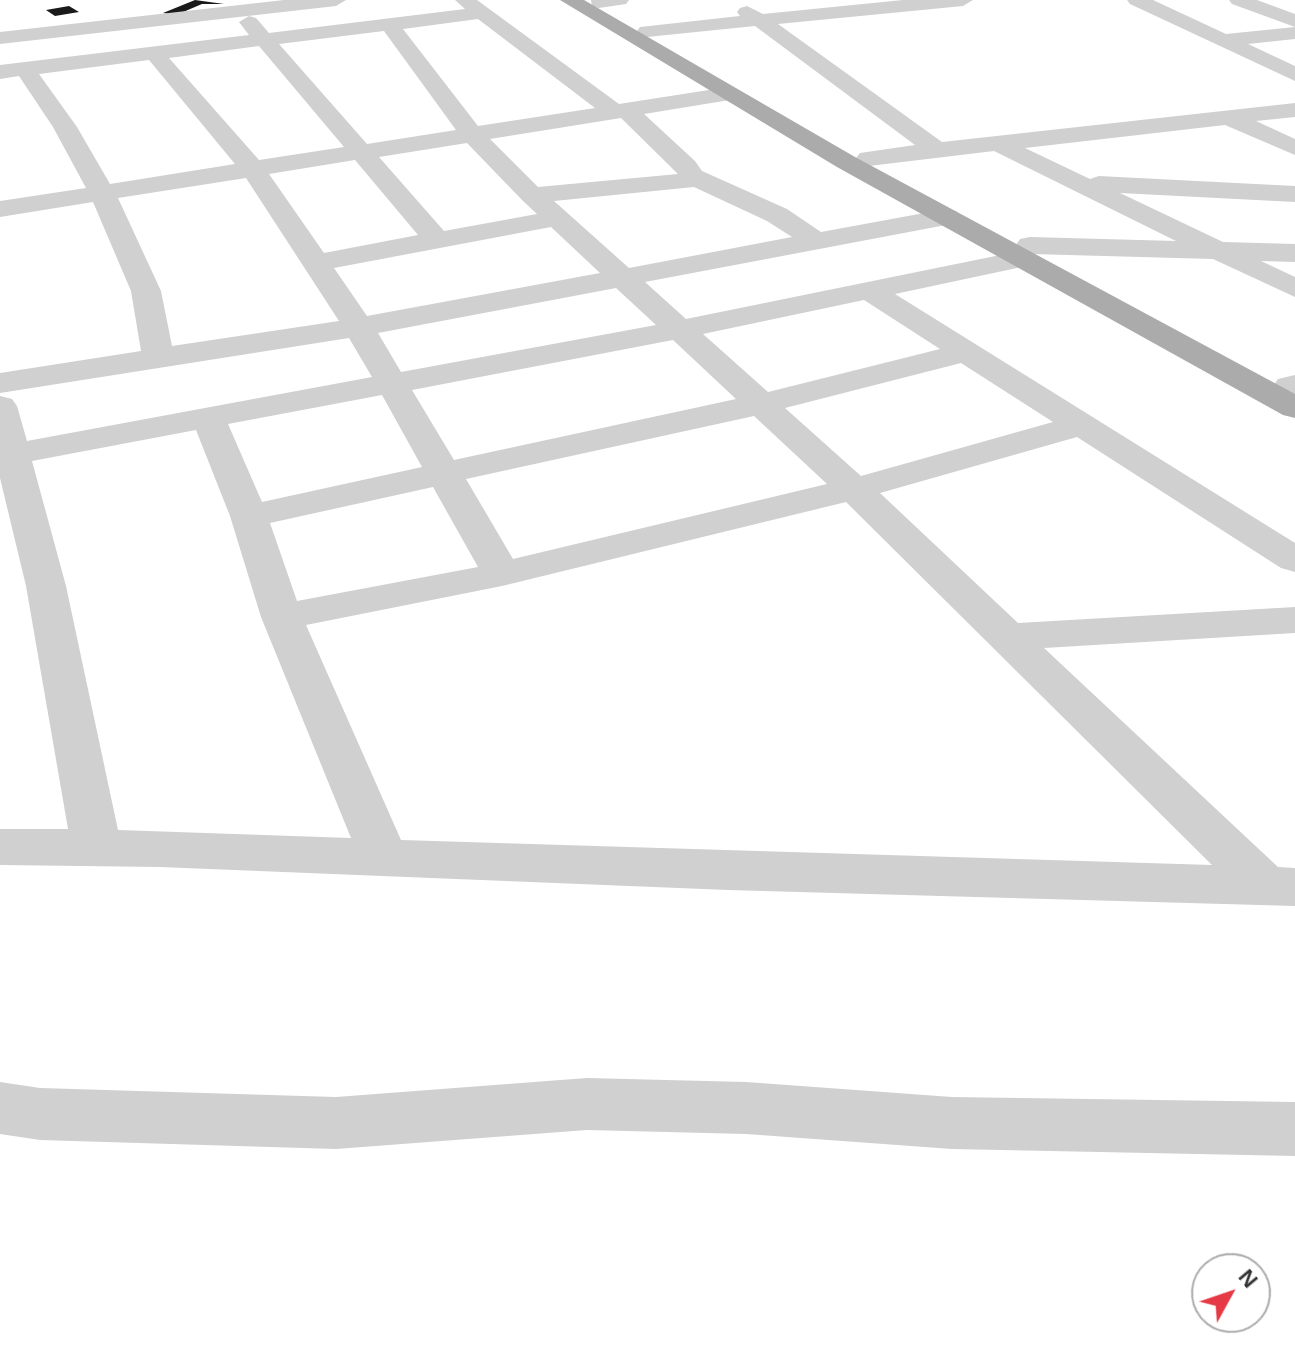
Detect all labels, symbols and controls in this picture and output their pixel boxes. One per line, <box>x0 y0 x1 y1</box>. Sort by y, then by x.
north arrow <box>1191 1253 1271 1333</box>
text: N <box>1234 1264 1263 1293</box>

